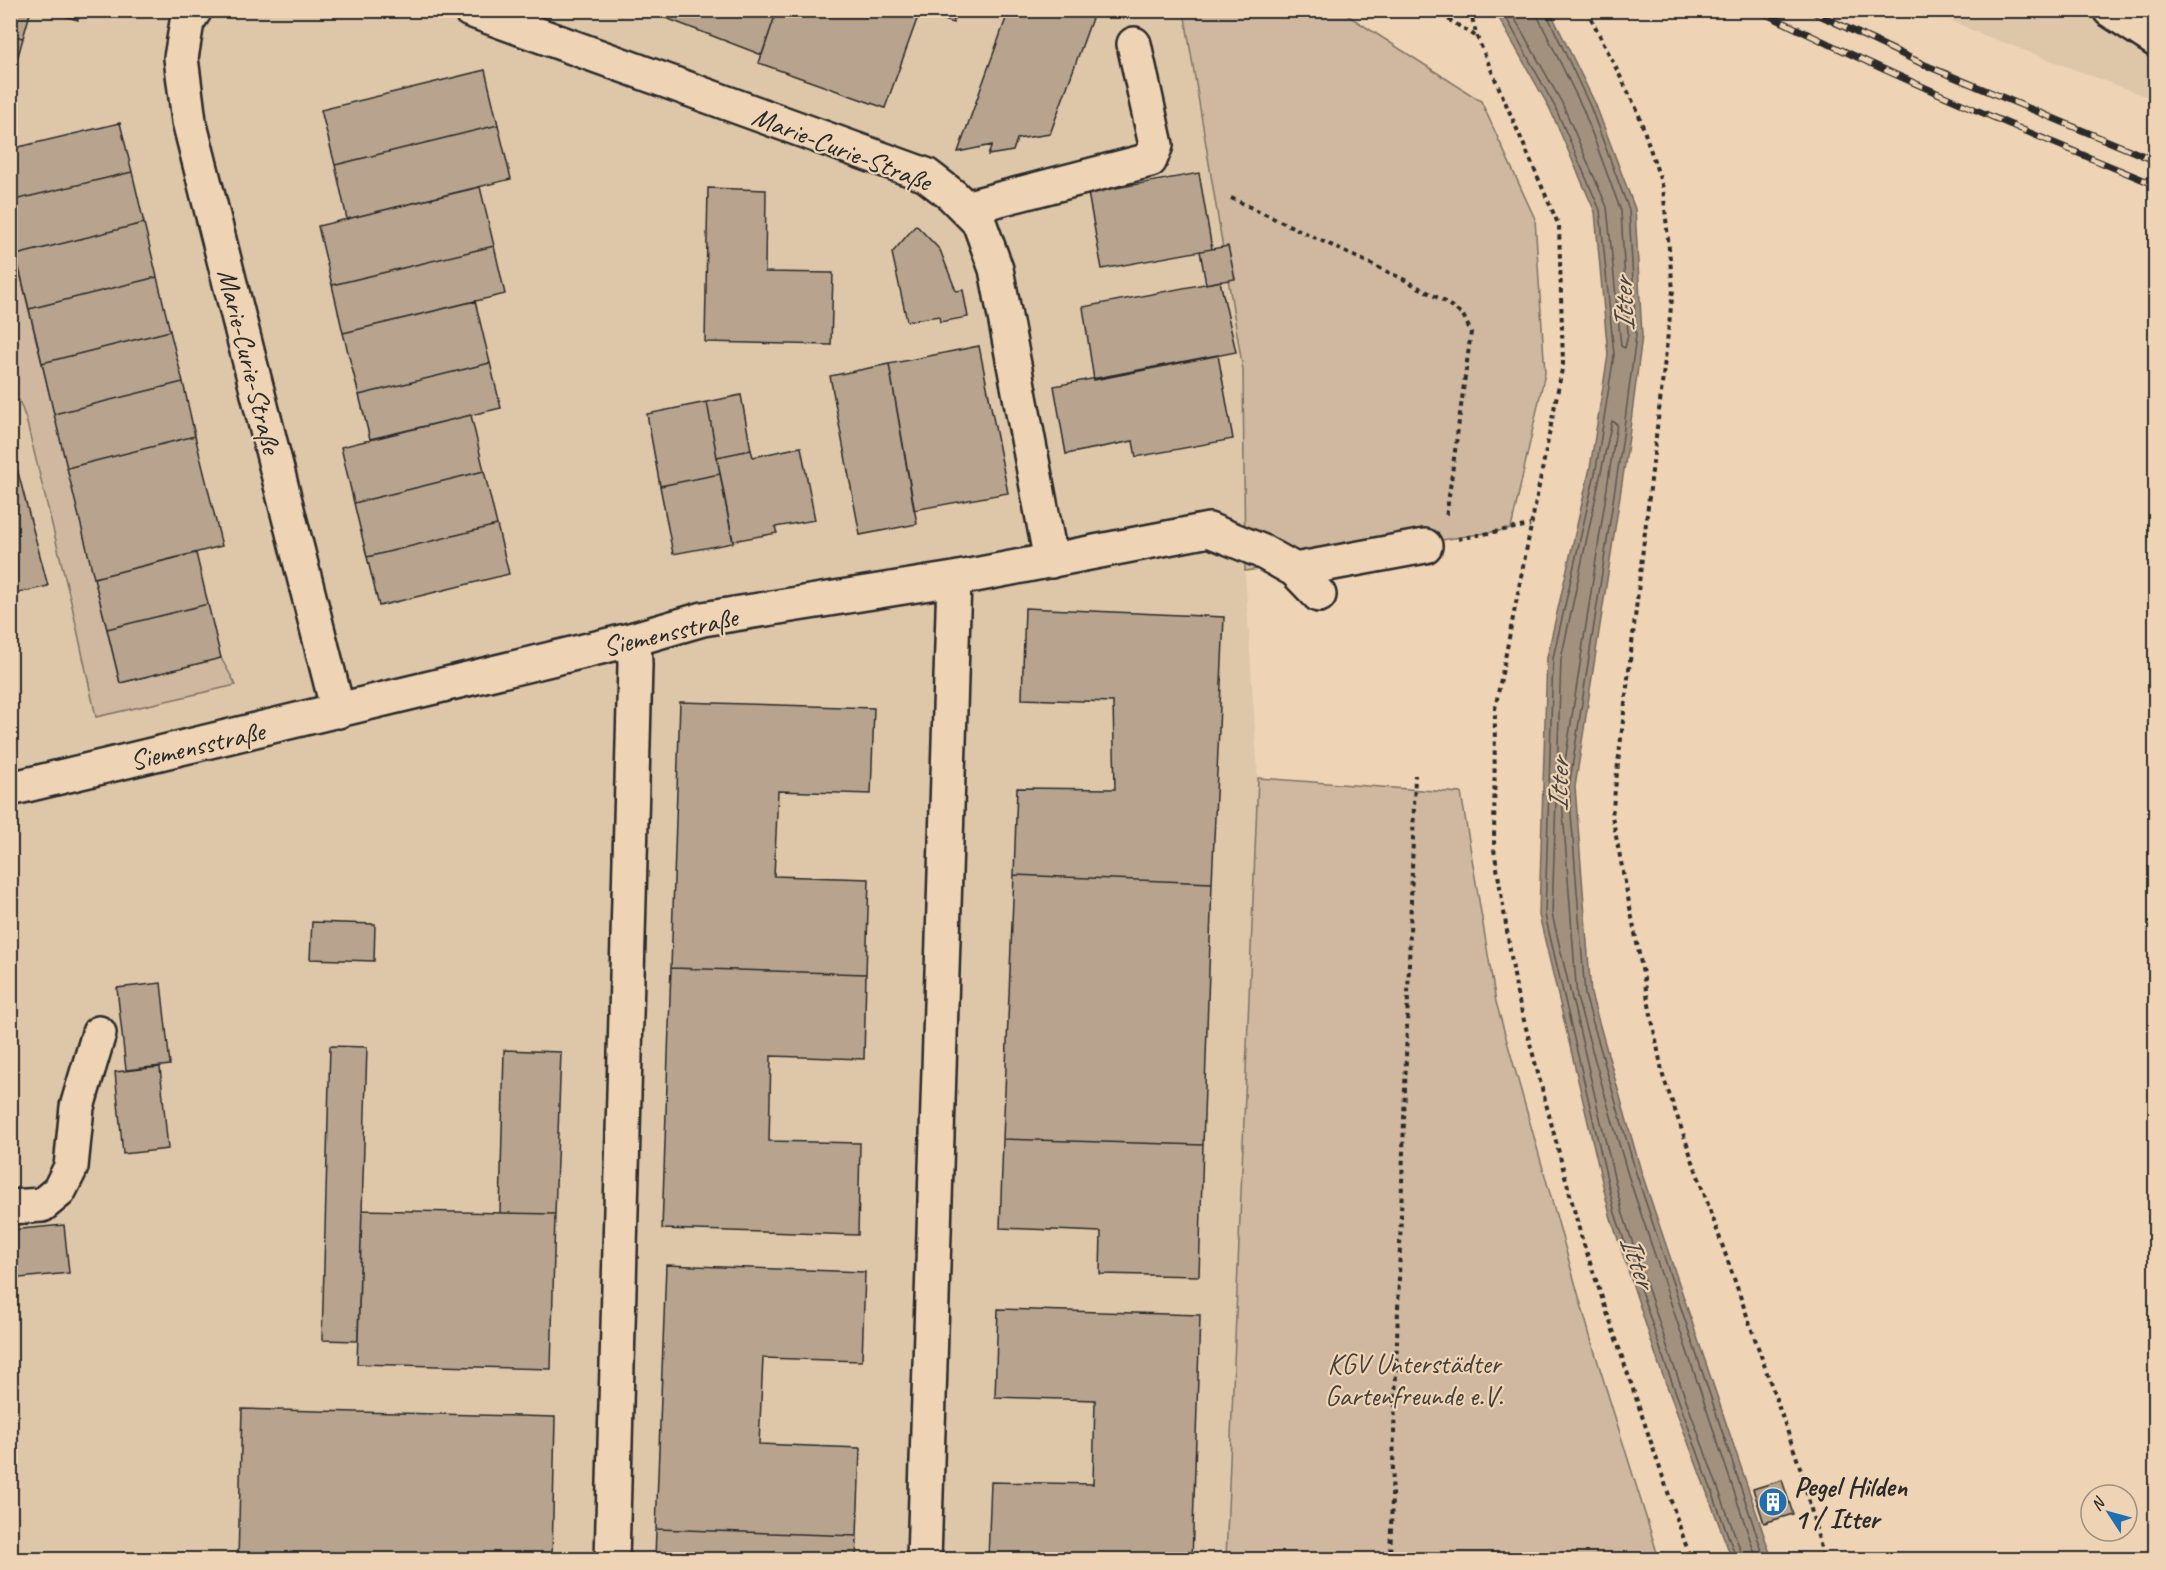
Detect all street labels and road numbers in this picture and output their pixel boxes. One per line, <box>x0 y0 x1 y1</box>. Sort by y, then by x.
street label: Marie-Curie-Straße <box>747 98 938 199</box>
street label: Marie-Curie-Straße <box>210 265 290 459</box>
street label: Siemensstraße <box>600 599 743 664</box>
street label: Siemensstraße <box>127 713 270 778</box>

